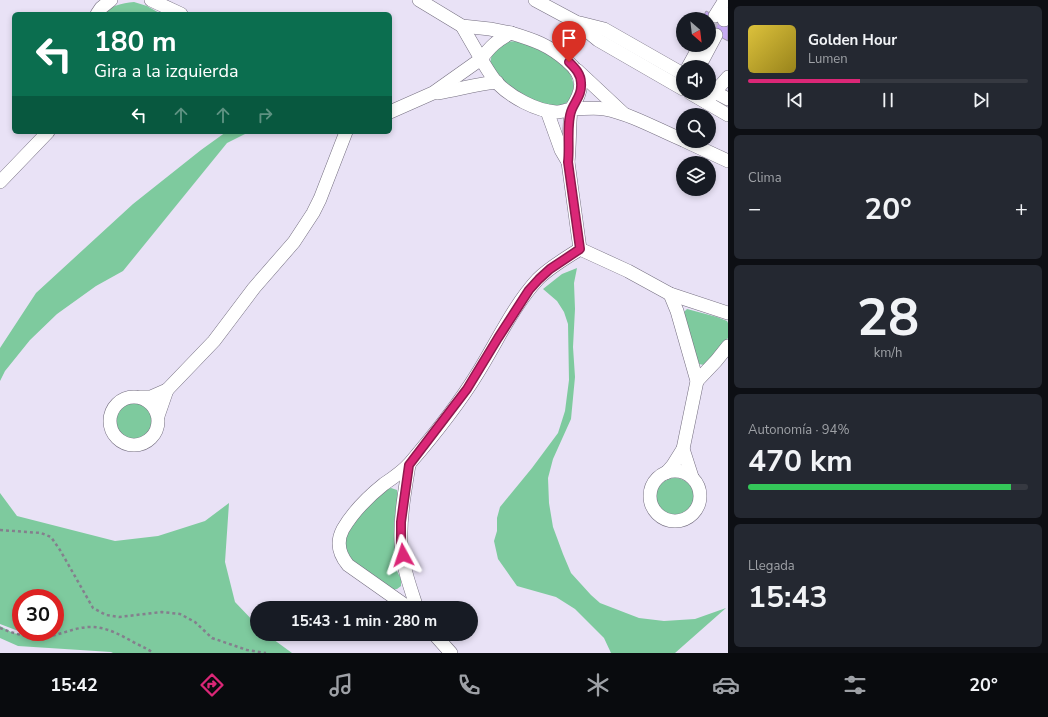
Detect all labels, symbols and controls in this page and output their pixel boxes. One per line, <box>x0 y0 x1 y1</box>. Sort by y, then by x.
north arrow <box>676 12 716 52</box>
map controls <box>676 12 716 196</box>
pin <box>552 21 586 62</box>
text: 180 m <box>94 23 177 61</box>
icon: arrive <box>558 27 580 49</box>
icon: left <box>28 28 80 80</box>
text: Golden Hour <box>808 30 897 50</box>
text: Lumen <box>808 50 848 68</box>
text: Gira a la izquierda <box>94 59 238 83</box>
button: sound <box>676 60 716 100</box>
icon: previous <box>784 89 806 111</box>
icon: pause <box>877 89 899 111</box>
icon: next <box>970 89 992 111</box>
icon: left <box>128 104 150 126</box>
icon: ahead <box>170 104 192 126</box>
icon: ahead <box>212 104 234 126</box>
icon: right <box>254 104 276 126</box>
button: search <box>676 108 716 148</box>
button: layers <box>676 156 716 196</box>
text: Clima <box>748 169 782 187</box>
text: 20° <box>864 189 912 230</box>
text: − <box>748 194 761 224</box>
text: + <box>1015 194 1028 224</box>
text: 28 <box>857 282 919 353</box>
text: km/h <box>874 344 902 362</box>
text: Autonomía · 94% <box>748 421 849 439</box>
text: 470 km <box>748 441 853 482</box>
position arrow <box>382 534 424 576</box>
text: Llegada <box>748 557 795 575</box>
text: 15:43 <box>748 577 827 618</box>
speed limit sign: 30 <box>12 589 64 641</box>
text: 15:43 · 1 min · 280 m <box>291 611 437 631</box>
icon: directions <box>198 671 226 699</box>
icon: music <box>327 671 355 699</box>
icon: phone <box>455 671 483 699</box>
icon: climate <box>584 671 612 699</box>
icon: car <box>712 671 740 699</box>
icon: filters <box>841 671 869 699</box>
text: 15:42 <box>50 673 98 697</box>
text: 20° <box>969 673 998 697</box>

